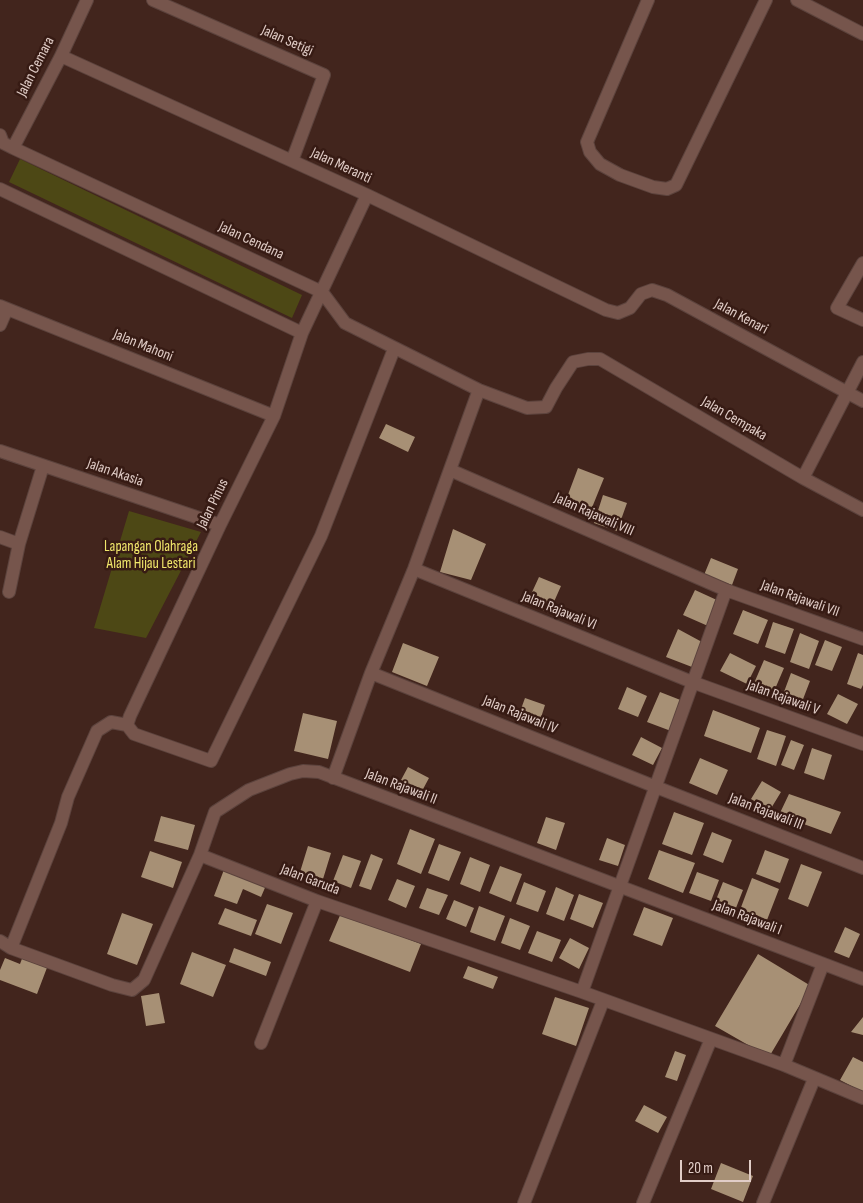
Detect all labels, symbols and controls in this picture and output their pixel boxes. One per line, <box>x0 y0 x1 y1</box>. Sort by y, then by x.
street label: Jalan Setigi <box>258 22 316 60</box>
street label: Jalan Cemara <box>13 34 59 100</box>
street label: Jalan Meranti <box>308 144 374 188</box>
street label: Jalan Cendana <box>215 218 287 264</box>
street label: Jalan Kenari <box>711 295 771 339</box>
street label: Jalan Mahoni <box>111 326 175 366</box>
street label: Jalan Cempaka <box>698 393 770 445</box>
street label: Jalan Akasia <box>85 455 145 491</box>
street label: Jalan Pinus <box>193 476 233 532</box>
street label: Jalan Rajawali VIII <box>551 489 637 541</box>
park label: Lapangan Olahraga Alam Hijau Lestari <box>104 538 198 573</box>
street label: Jalan Rajawali VII <box>758 576 842 622</box>
street label: Jalan Rajawali VI <box>519 588 599 634</box>
street label: Jalan Rajawali V <box>744 677 822 719</box>
street label: Jalan Rajawali IV <box>480 692 560 738</box>
street label: Jalan Rajawali II <box>363 765 439 809</box>
street label: Jalan Rajawali III <box>726 790 806 834</box>
street label: Jalan Garuda <box>278 860 342 900</box>
street label: Jalan Rajawali I <box>710 897 784 939</box>
scale bar <box>683 1150 754 1182</box>
text: 20 m <box>688 1159 713 1178</box>

